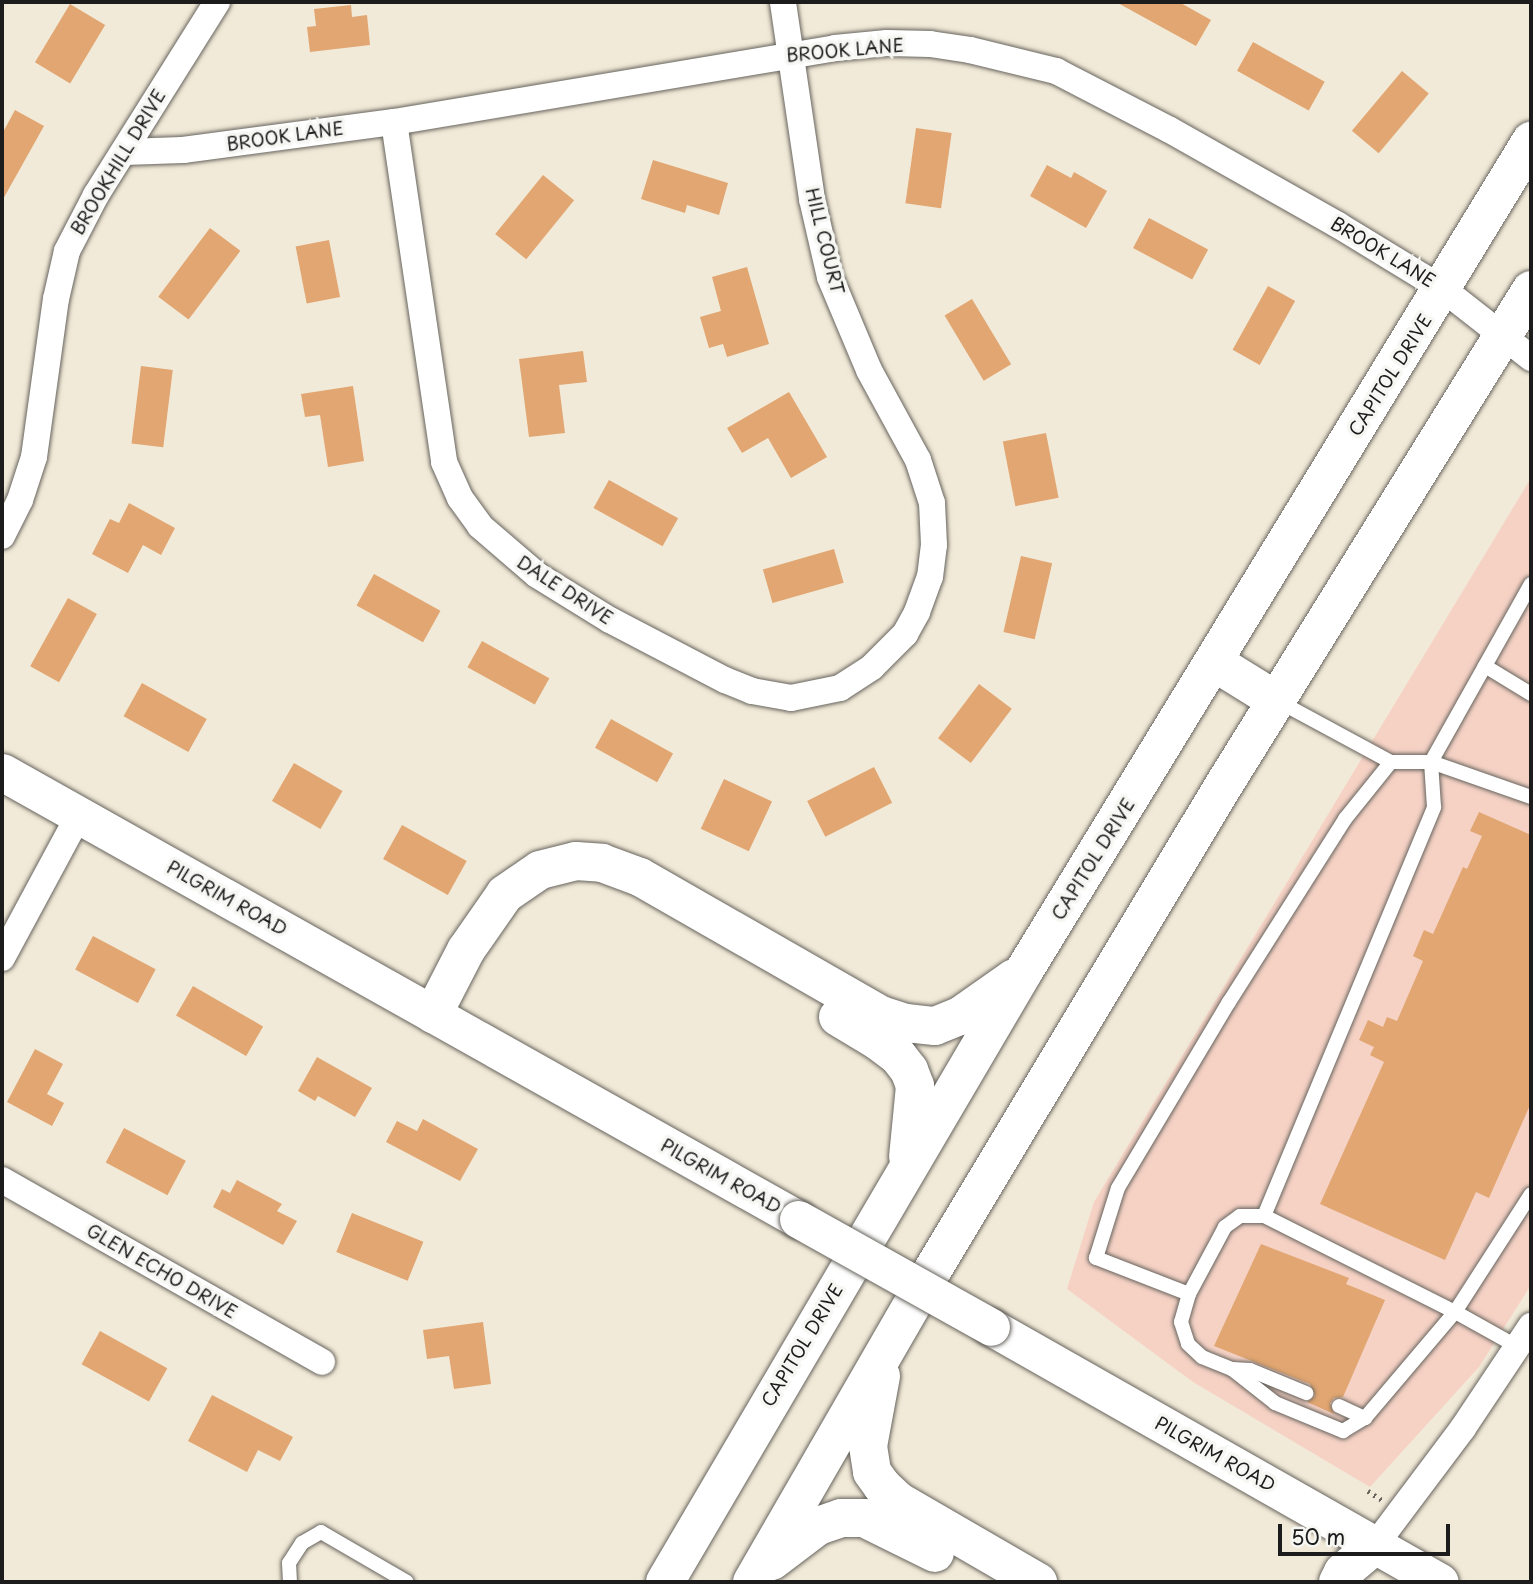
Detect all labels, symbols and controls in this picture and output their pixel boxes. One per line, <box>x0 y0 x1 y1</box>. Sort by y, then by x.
street label: BROOK LANE <box>784 34 906 66</box>
street label: BROOKHILL DRIVE <box>66 85 170 239</box>
street label: BROOK LANE <box>224 117 346 155</box>
street label: HILL COURT <box>801 184 849 298</box>
street label: BROOK LANE <box>1326 212 1440 292</box>
street label: CAPITOL DRIVE <box>1343 309 1437 441</box>
street label: DALE DRIVE <box>513 551 617 629</box>
street label: CAPITOL DRIVE <box>1046 793 1140 925</box>
street label: PILGRIM ROAD <box>162 856 292 940</box>
street label: PILGRIM ROAD <box>656 1134 786 1218</box>
street label: GLEN ECHO DRIVE <box>83 1219 241 1323</box>
street label: CAPITOL DRIVE <box>756 1279 848 1411</box>
street label: PILGRIM ROAD <box>1150 1412 1280 1496</box>
scale bar <box>1281 1510 1452 1554</box>
text: 50 m <box>1291 1520 1345 1552</box>

